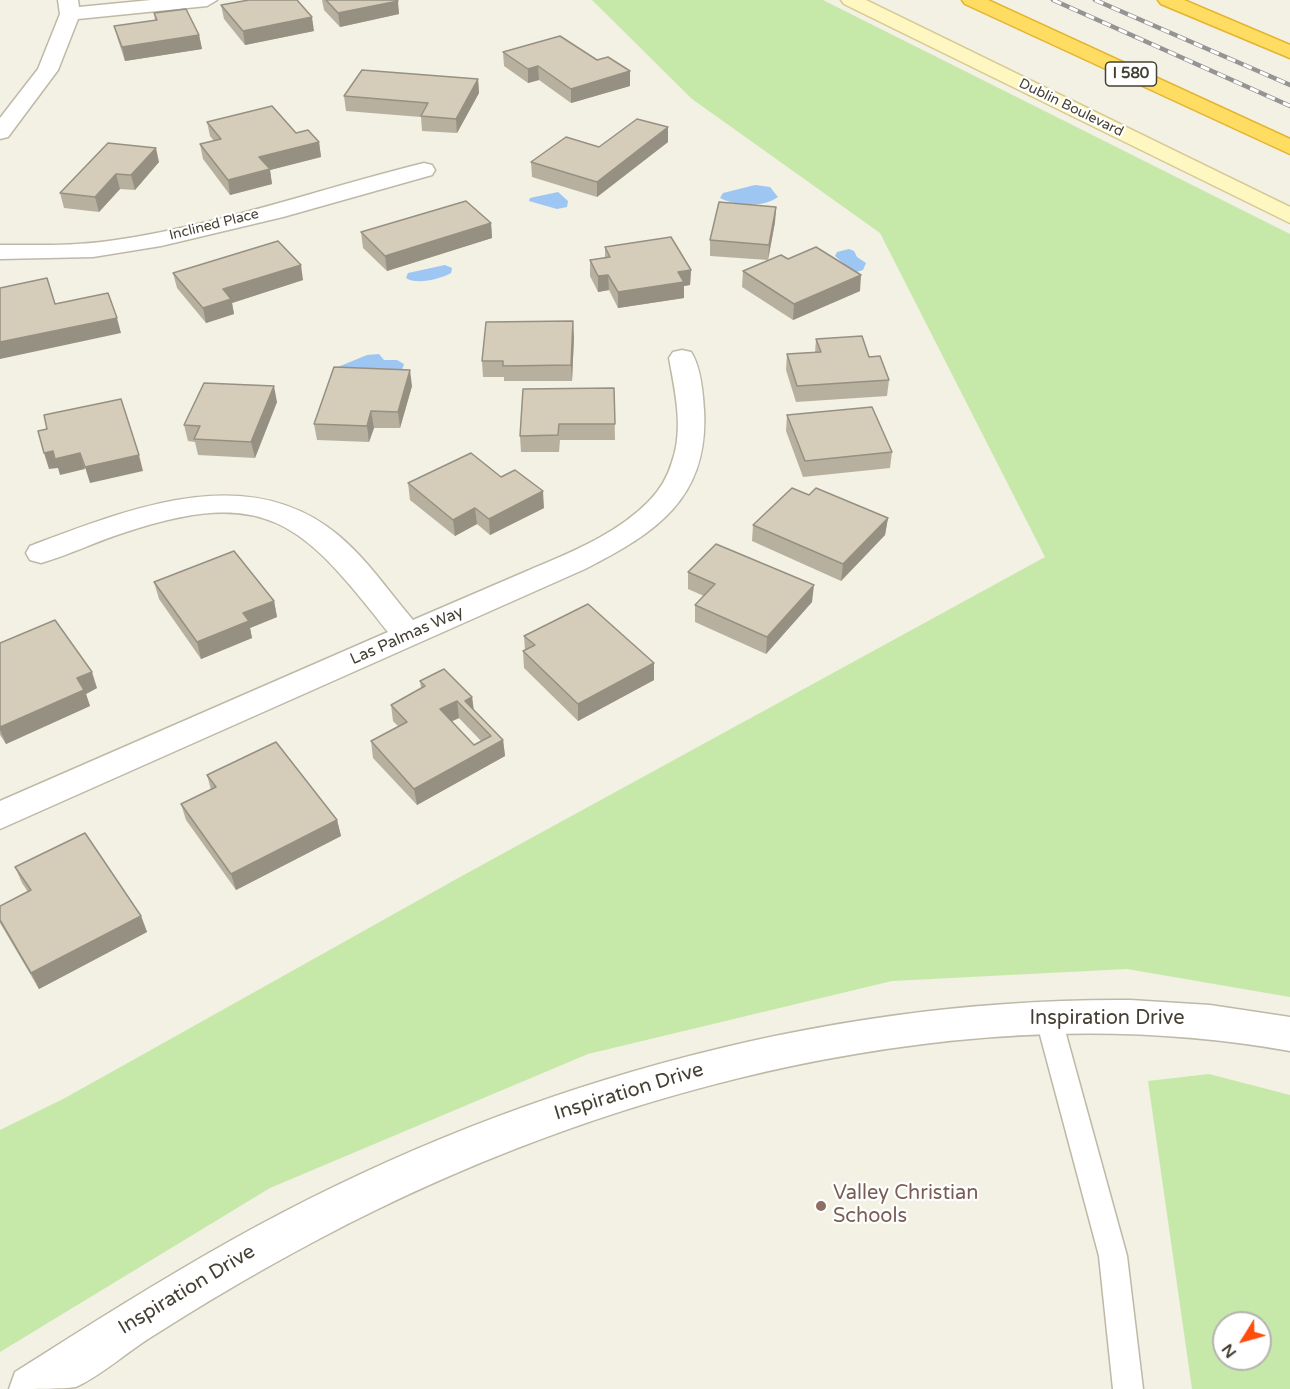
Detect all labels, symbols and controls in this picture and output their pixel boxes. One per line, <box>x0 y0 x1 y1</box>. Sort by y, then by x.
road number: I 580 <box>1106 62 1156 86</box>
street label: Dublin Boulevard <box>1016 75 1126 141</box>
street label: Inclined Place <box>167 206 261 244</box>
street label: Las Palmas Way <box>347 602 467 670</box>
street label: Inspiration Drive <box>1030 1007 1184 1031</box>
street label: Inspiration Drive <box>551 1058 707 1126</box>
place label: Valley Christian Schools <box>833 1182 978 1229</box>
marker: Valley Christian Schools <box>814 1199 828 1213</box>
street label: Inspiration Drive <box>114 1240 260 1340</box>
north arrow <box>1212 1311 1272 1371</box>
text: N <box>1217 1339 1241 1362</box>

